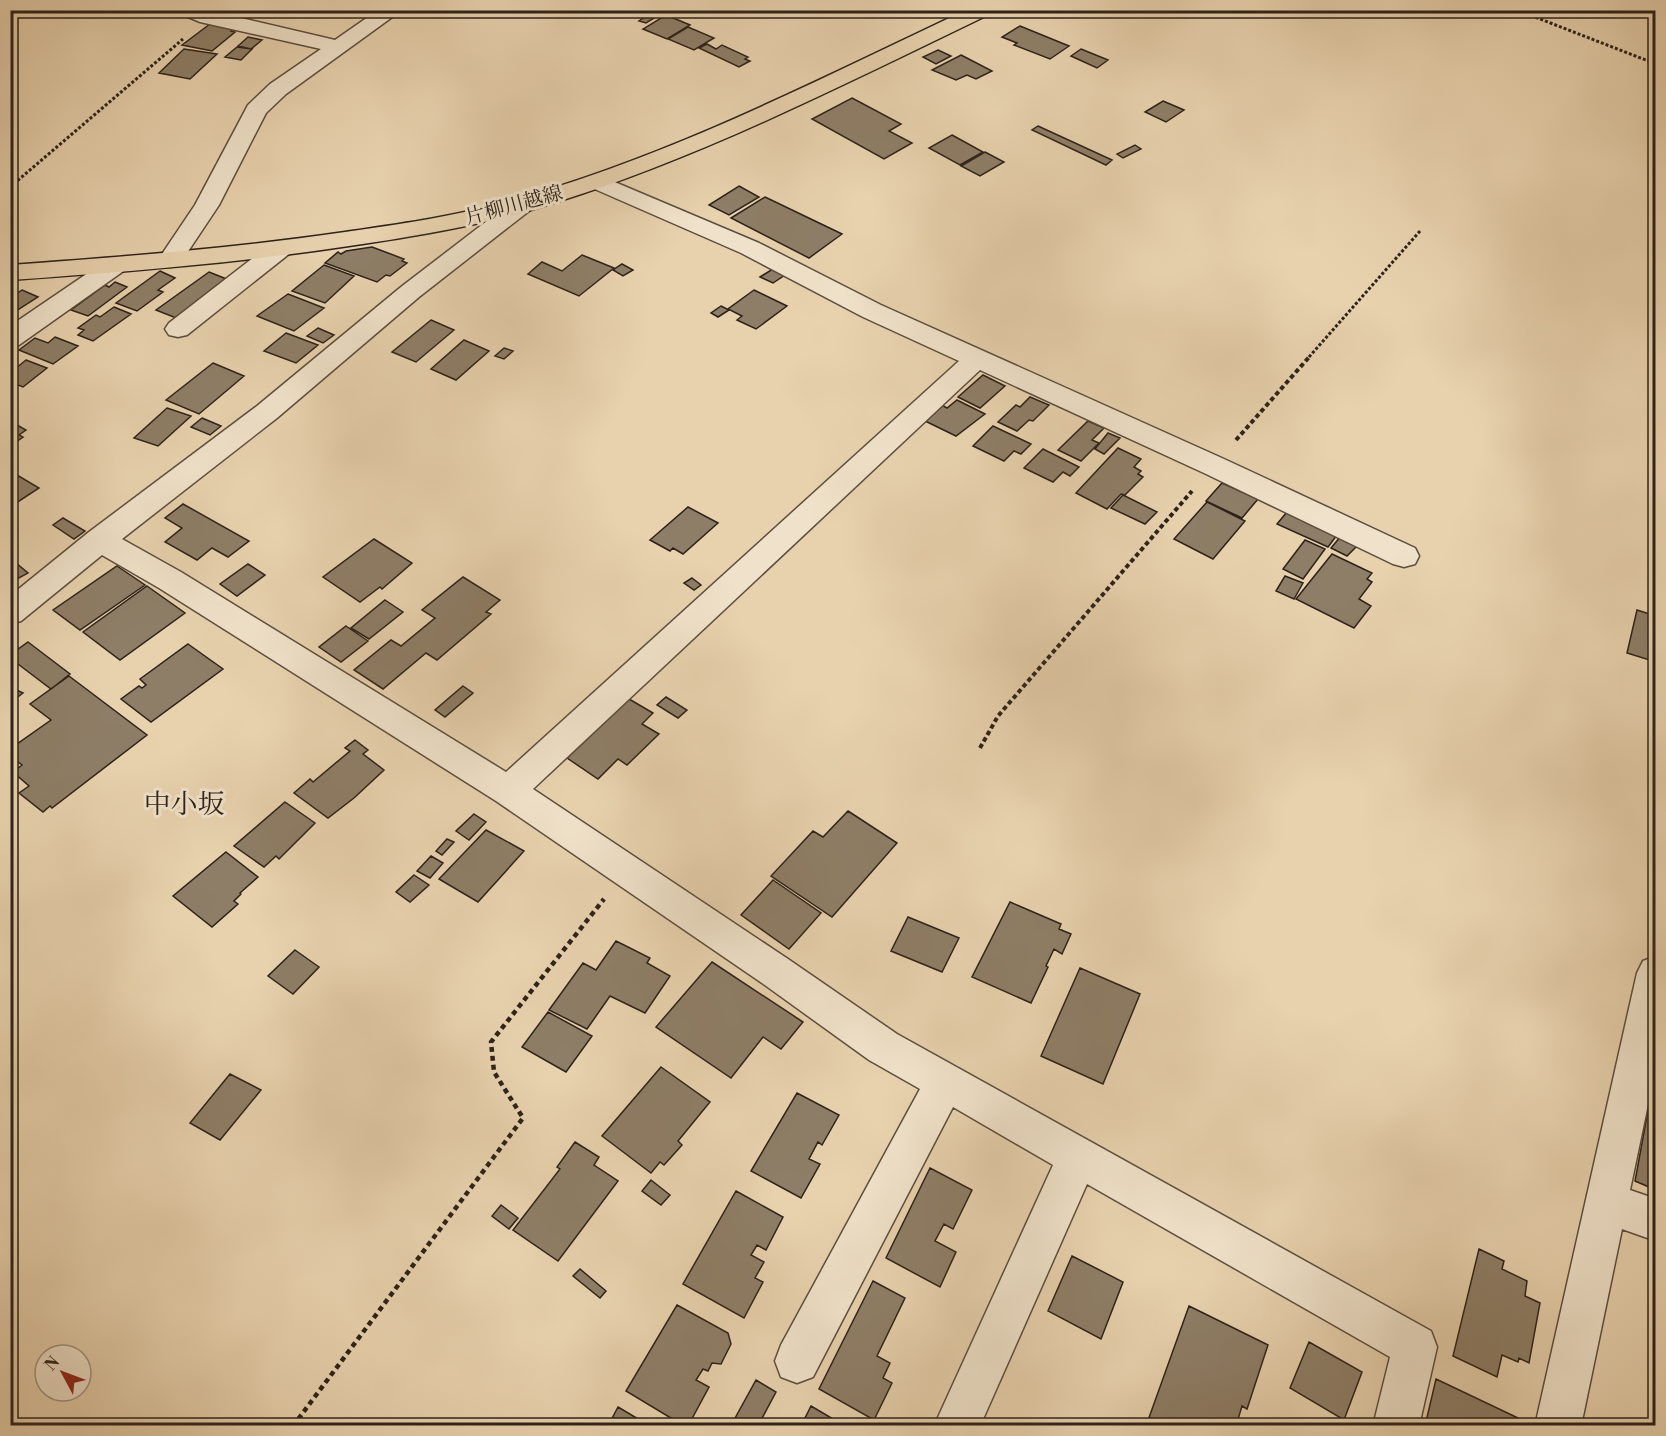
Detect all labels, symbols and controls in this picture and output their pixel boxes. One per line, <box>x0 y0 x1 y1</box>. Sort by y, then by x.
street label: 片柳川越線 <box>462 181 566 231</box>
district label: 中小坂 <box>144 788 225 822</box>
north arrow <box>33 1343 93 1403</box>
text: N <box>41 1352 64 1375</box>

